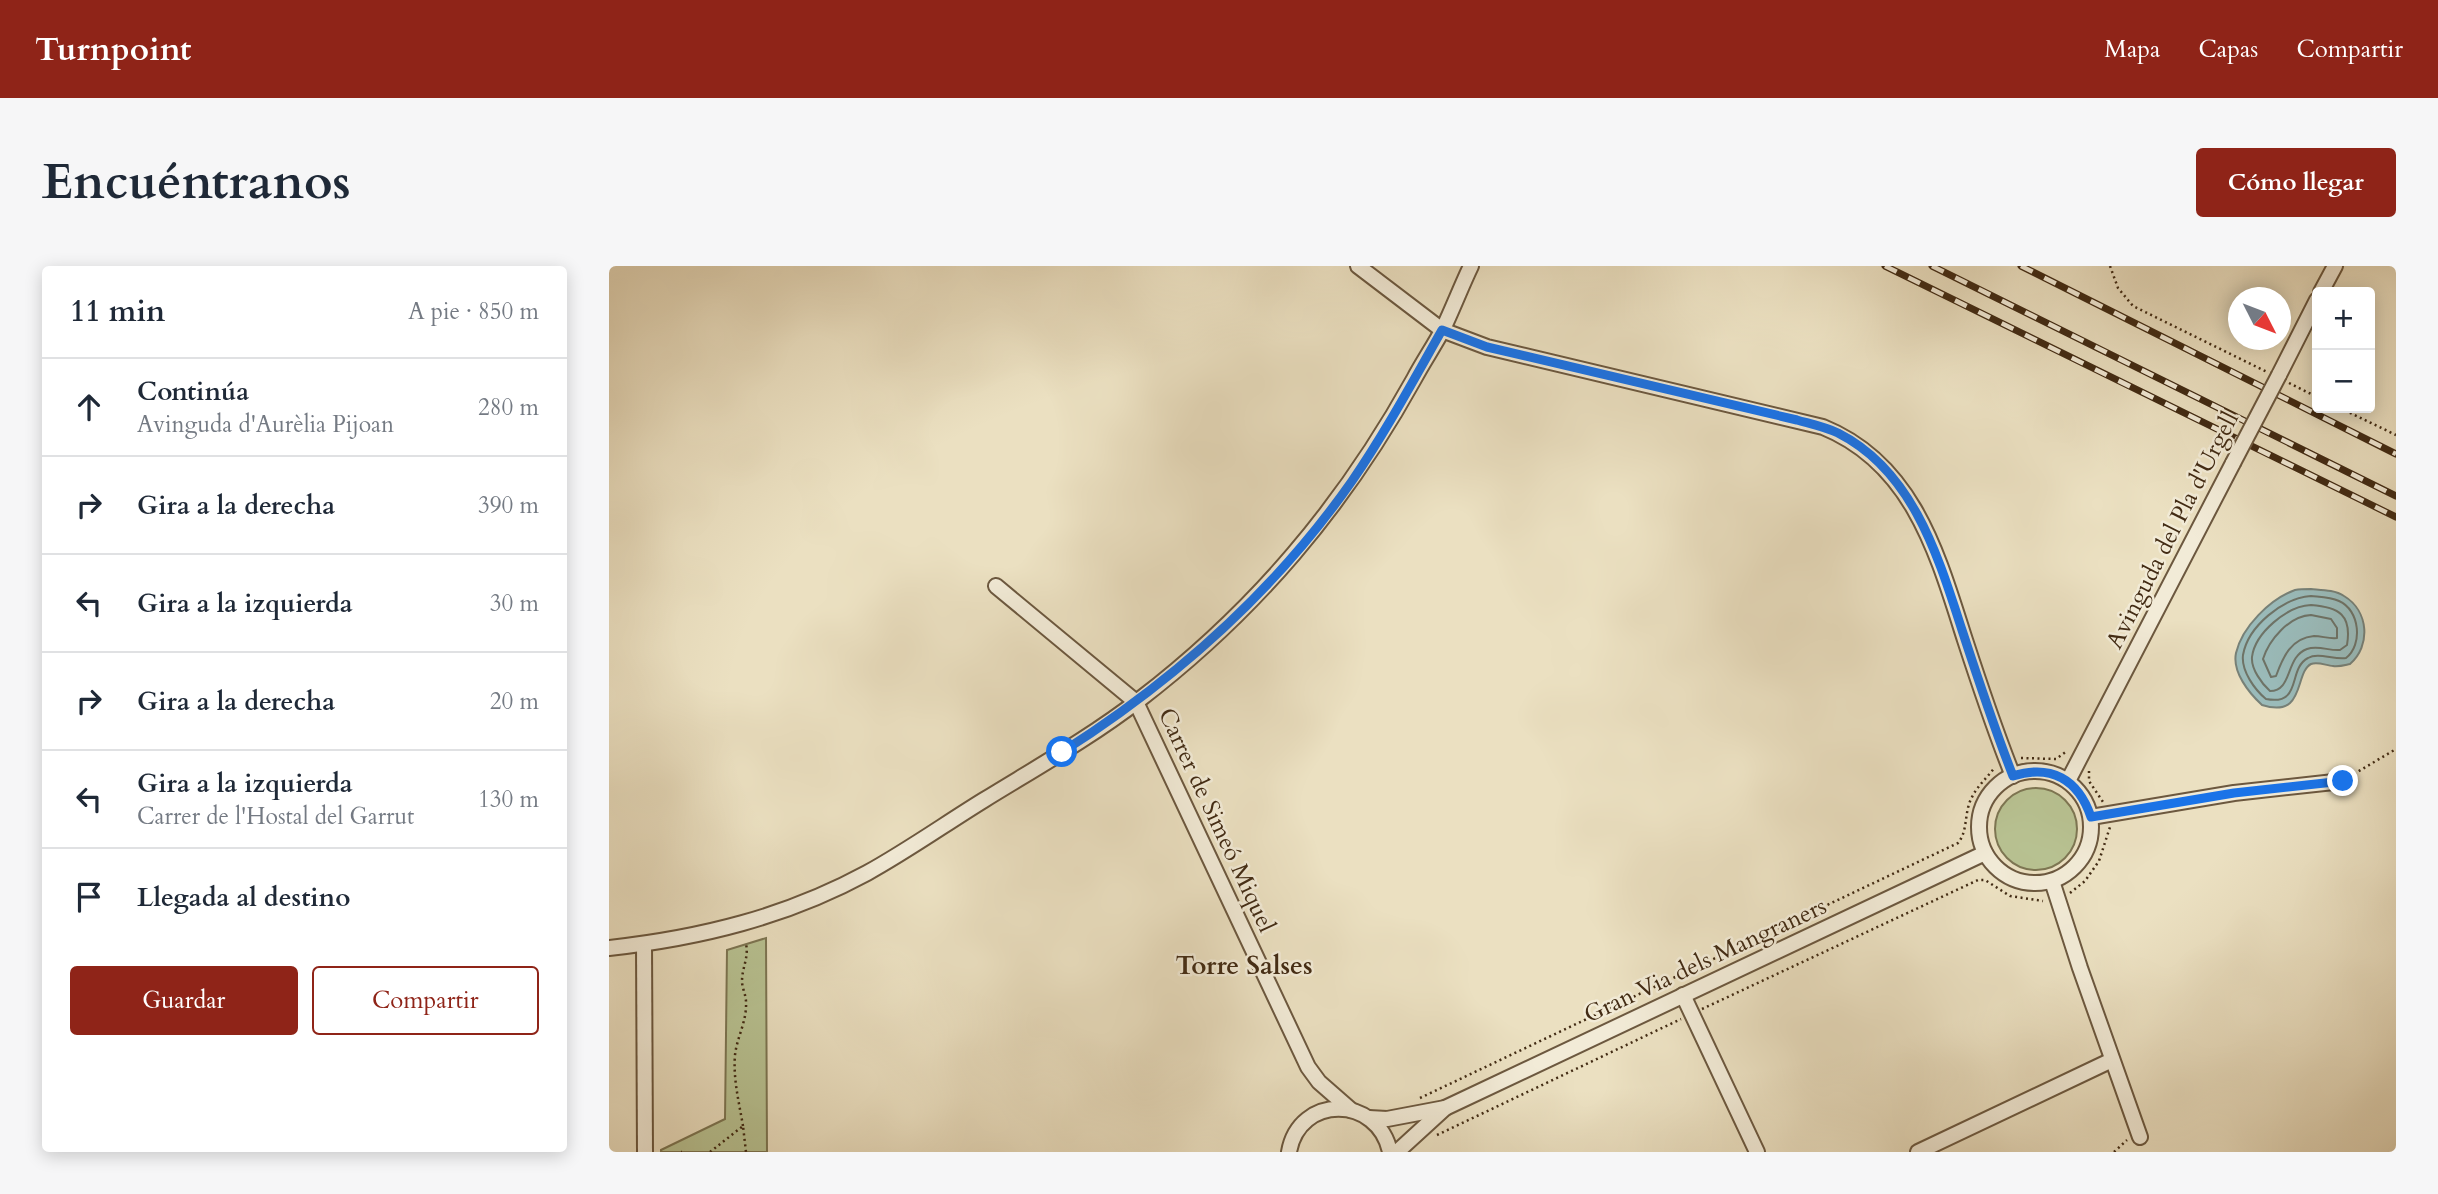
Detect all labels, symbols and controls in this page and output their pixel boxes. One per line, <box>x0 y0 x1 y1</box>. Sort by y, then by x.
text: Turnpoint <box>35 27 191 72</box>
text: Mapa <box>2104 33 2160 66</box>
text: Capas <box>2198 33 2258 66</box>
text: Compartir <box>2296 33 2403 66</box>
button: Cómo llegar <box>2196 148 2396 217</box>
text: Encuéntranos <box>42 149 351 216</box>
north arrow <box>2228 287 2291 350</box>
map controls <box>2312 287 2375 413</box>
button: + <box>2312 287 2375 350</box>
text: 11 min <box>70 291 165 332</box>
text: A pie · 850 m <box>408 296 539 327</box>
button: − <box>2312 350 2375 413</box>
text: Continúa <box>137 374 249 409</box>
icon: ahead <box>70 388 108 426</box>
text: 280 m <box>478 392 539 423</box>
street label: Avinguda del Pla d'Urgell <box>2098 406 2247 655</box>
text: Avinguda d'Aurèlia Pijoan <box>137 409 394 440</box>
icon: right <box>70 486 108 524</box>
text: Gira a la derecha <box>137 488 335 523</box>
text: 390 m <box>478 490 539 521</box>
icon: left <box>70 584 108 622</box>
text: Gira a la izquierda <box>137 586 353 621</box>
text: 30 m <box>490 588 539 619</box>
icon: right <box>70 682 108 720</box>
text: Gira a la derecha <box>137 684 335 719</box>
text: 20 m <box>490 686 539 717</box>
street label: Carrer de Simeó Miquel <box>1150 703 1283 938</box>
route start <box>1046 736 1077 767</box>
route end <box>2327 765 2358 796</box>
text: Gira a la izquierda <box>137 766 353 801</box>
icon: left <box>70 780 108 818</box>
text: 130 m <box>478 784 539 815</box>
text: Carrer de l'Hostal del Garrut <box>137 801 414 832</box>
icon: arrive <box>70 878 108 916</box>
text: Llegada al destino <box>137 880 351 915</box>
street label: Gran Via dels Mangraners <box>1579 890 1832 1031</box>
district label: Torre Salses <box>1175 948 1313 983</box>
button: Guardar <box>70 966 298 1035</box>
button: Compartir <box>312 966 539 1035</box>

